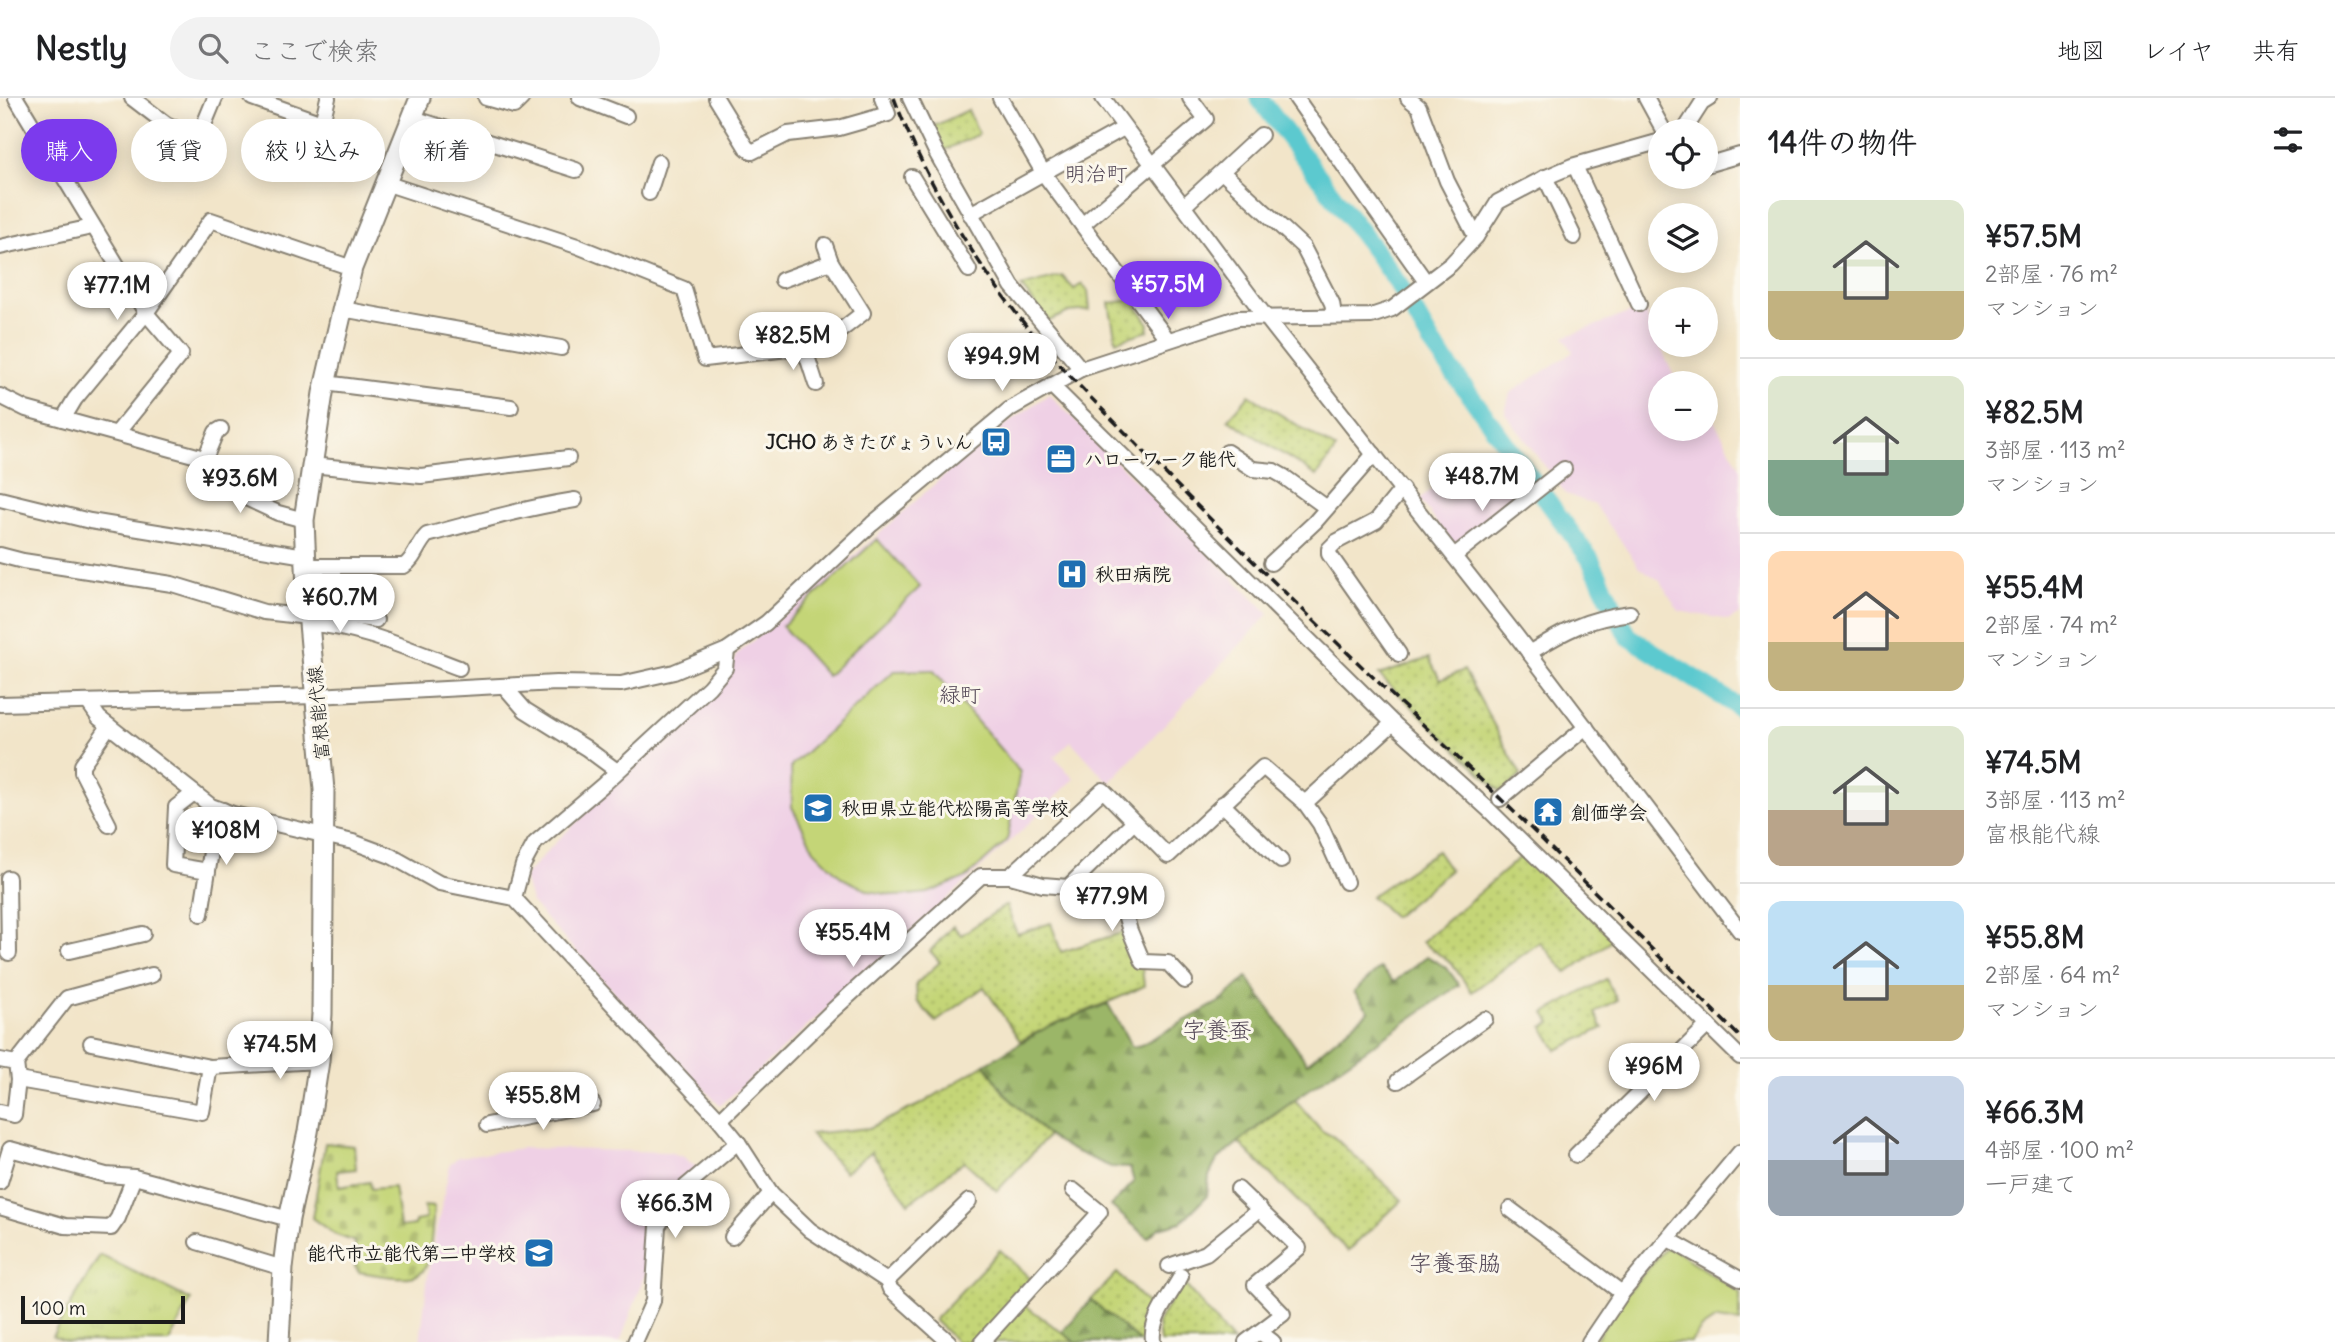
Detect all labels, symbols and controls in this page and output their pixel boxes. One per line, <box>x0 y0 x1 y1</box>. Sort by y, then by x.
search box <box>170 17 660 80</box>
text: Nestly <box>35 27 128 69</box>
icon: search <box>194 29 232 67</box>
text: ここで検索 <box>250 34 380 67</box>
text: 地図 <box>2057 35 2105 65</box>
text: レイヤ <box>2143 35 2214 65</box>
text: 共有 <box>2252 35 2300 65</box>
chip: 購入 <box>21 119 117 182</box>
chip: 賃貸 <box>131 119 227 182</box>
chip: 絞り込み <box>241 119 385 182</box>
chip: 新着 <box>399 119 495 182</box>
map controls <box>1648 119 1718 441</box>
button: locate <box>1648 119 1718 189</box>
icon: filters <box>2269 121 2307 159</box>
text: 14件の物件 <box>1768 123 1917 161</box>
district label: 明治町 <box>1065 160 1128 187</box>
button: layers <box>1648 203 1718 273</box>
text: ¥57.5M <box>1985 217 2082 255</box>
icon: home <box>1824 228 1908 312</box>
text: 2部屋 · 76 m² <box>1985 259 2118 288</box>
pin: ¥77.1M <box>60 262 174 322</box>
pin: ¥57.5M <box>1111 262 1225 321</box>
text: ¥57.5M <box>1131 269 1205 298</box>
text: ¥77.1M <box>83 270 151 299</box>
button: + <box>1648 287 1718 357</box>
text: マンション <box>1985 293 2099 322</box>
pin: ¥82.5M <box>736 313 850 372</box>
text: ¥82.5M <box>755 320 831 349</box>
pin: ¥94.9M <box>945 334 1059 393</box>
text: ¥94.9M <box>964 341 1040 370</box>
button: − <box>1648 371 1718 441</box>
text: ¥82.5M <box>1985 393 2084 431</box>
icon: home <box>1824 404 1908 488</box>
bus stop icon: JCHO あきたびょういん <box>979 425 1013 459</box>
place label: JCHO あきたびょういん <box>765 430 973 454</box>
text: 3部屋 · 113 m² <box>1985 435 2126 464</box>
office icon: ハローワーク能代 <box>1044 442 1078 476</box>
place label: ハローワーク能代 <box>1084 447 1236 471</box>
pin: ¥48.7M <box>1425 454 1539 513</box>
pin: ¥93.6M <box>183 456 297 515</box>
text: ¥48.7M <box>1445 461 1519 490</box>
text: ¥93.6M <box>202 463 278 492</box>
text: マンション <box>1985 469 2099 498</box>
hospital icon: 秋田病院 <box>1055 557 1089 591</box>
place label: 秋田病院 <box>1095 562 1171 586</box>
text: ¥55.4M <box>1985 568 2084 606</box>
pin: ¥60.7M <box>283 574 397 634</box>
icon: home <box>1824 579 1908 663</box>
text: ¥60.7M <box>302 582 378 611</box>
text: 2部屋 · 74 m² <box>1985 610 2118 639</box>
text: マンション <box>1985 644 2099 673</box>
street label: 富根能代線 <box>302 665 334 761</box>
district label: 緑町 <box>939 681 981 708</box>
text: ¥74.5M <box>1985 743 2082 781</box>
icon: home <box>1824 754 1908 838</box>
text: 3部屋 · 113 m² <box>1985 785 2126 814</box>
school or university icon: 秋田県立能代松陽高等学校 <box>801 791 835 825</box>
temple icon: 創価学会 <box>1531 795 1565 829</box>
place label: 秋田県立能代松陽高等学校 <box>841 796 1069 820</box>
place label: 創価学会 <box>1571 800 1647 824</box>
pin: ¥108M <box>177 808 275 867</box>
text: ¥108M <box>191 815 261 844</box>
text: 富根能代線 <box>1985 819 2100 848</box>
pin: ¥77.9M <box>1055 874 1169 933</box>
text: ¥77.9M <box>1076 881 1148 910</box>
pin: ¥55.4M <box>796 910 910 969</box>
text: ¥55.4M <box>815 917 891 946</box>
text: ¥55.8M <box>1985 918 2085 956</box>
icon: home <box>1824 929 1908 1013</box>
text: 2部屋 · 64 m² <box>1985 960 2120 989</box>
text: マンション <box>1985 994 2099 1023</box>
district label: 字養蚕 <box>1183 1015 1252 1044</box>
pin: ¥74.5M <box>223 1021 337 1081</box>
text: ¥74.5M <box>243 1029 317 1058</box>
pin: ¥96M <box>1613 1044 1695 1103</box>
text: ¥96M <box>1625 1051 1683 1080</box>
pin: ¥55.8M <box>486 1072 600 1132</box>
text: ¥55.8M <box>505 1080 581 1109</box>
text: ¥66.3M <box>1985 1093 2085 1131</box>
icon: home <box>1824 1104 1908 1188</box>
text: 4部屋 · 100 m² <box>1985 1135 2134 1164</box>
text: 一戸建て <box>1985 1169 2077 1198</box>
pin: ¥66.3M <box>618 1180 732 1240</box>
text: ¥66.3M <box>637 1188 713 1217</box>
school or university icon: 能代市立能代第二中学校 <box>522 1236 556 1270</box>
place label: 能代市立能代第二中学校 <box>307 1241 516 1265</box>
district label: 字養蚕脇 <box>1409 1248 1501 1277</box>
scale bar <box>21 1293 186 1325</box>
text: 100 m <box>32 1296 86 1320</box>

